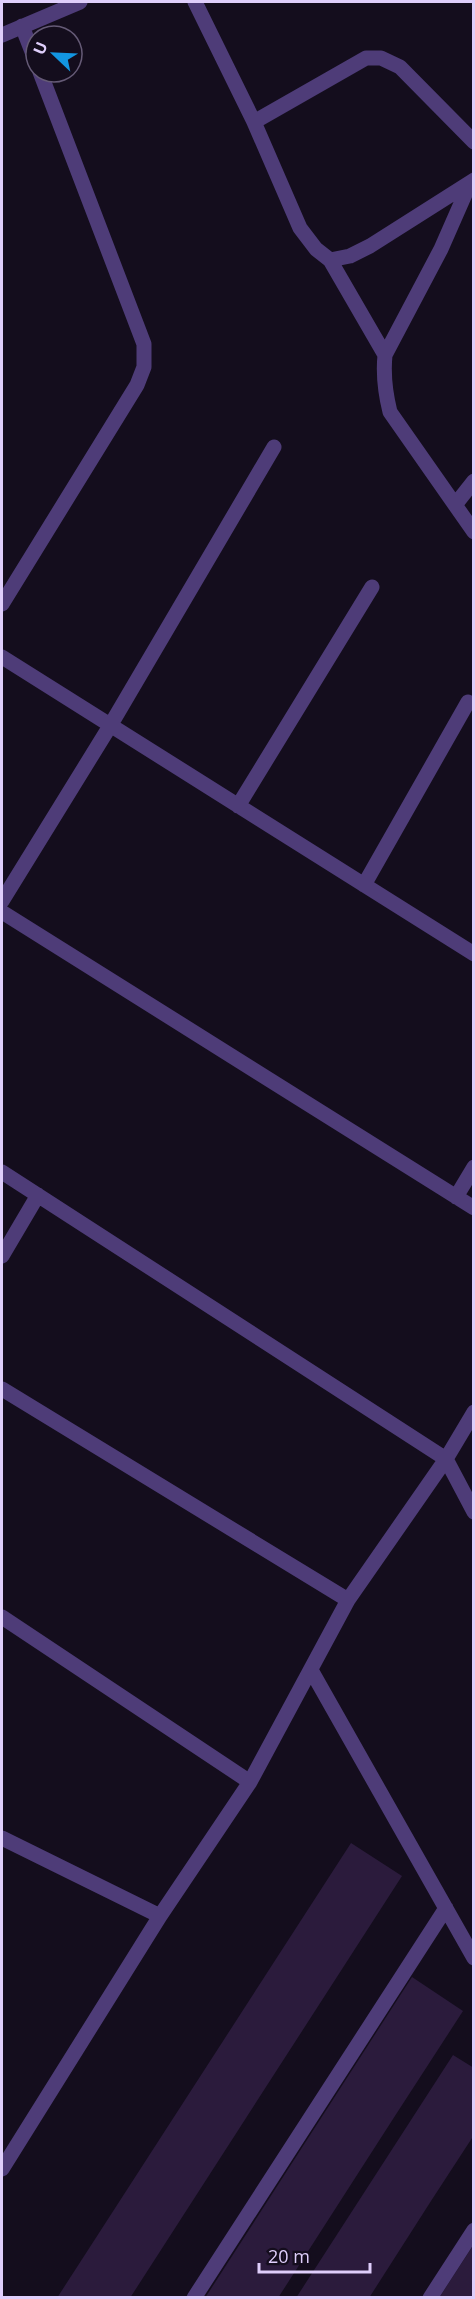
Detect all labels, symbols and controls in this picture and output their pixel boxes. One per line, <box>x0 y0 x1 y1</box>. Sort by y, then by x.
north arrow <box>24 24 84 84</box>
text: U <box>28 38 53 58</box>
scale bar <box>259 2236 370 2274</box>
text: 20 m <box>268 2244 310 2268</box>

